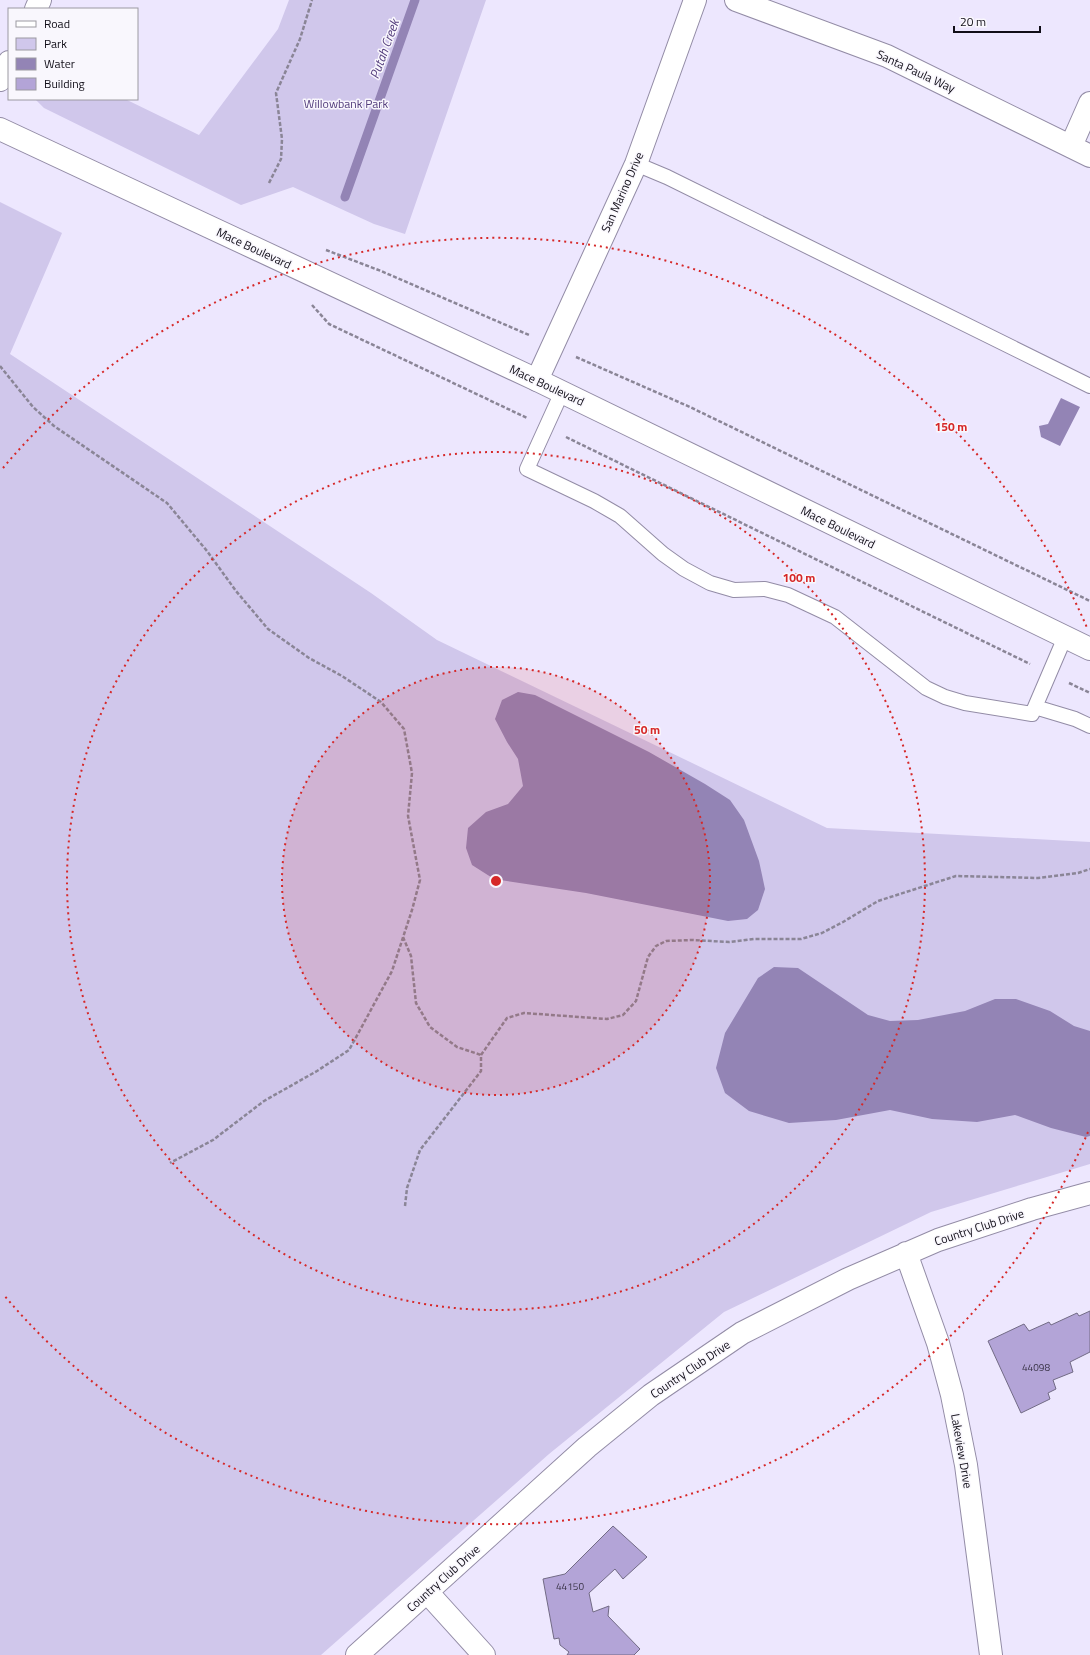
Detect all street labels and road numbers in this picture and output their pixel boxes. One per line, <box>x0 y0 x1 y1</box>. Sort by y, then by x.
street label: Santa Paula Way <box>874 44 959 98</box>
street label: San Marino Drive <box>596 149 648 235</box>
street label: Mace Boulevard <box>213 222 295 274</box>
street label: Mace Boulevard <box>506 359 588 411</box>
street label: Mace Boulevard <box>798 501 878 553</box>
street label: Country Club Drive <box>932 1204 1026 1250</box>
street label: Country Club Drive <box>646 1335 734 1403</box>
street label: Lakeview Drive <box>946 1412 978 1490</box>
street label: Country Club Drive <box>402 1540 484 1616</box>

